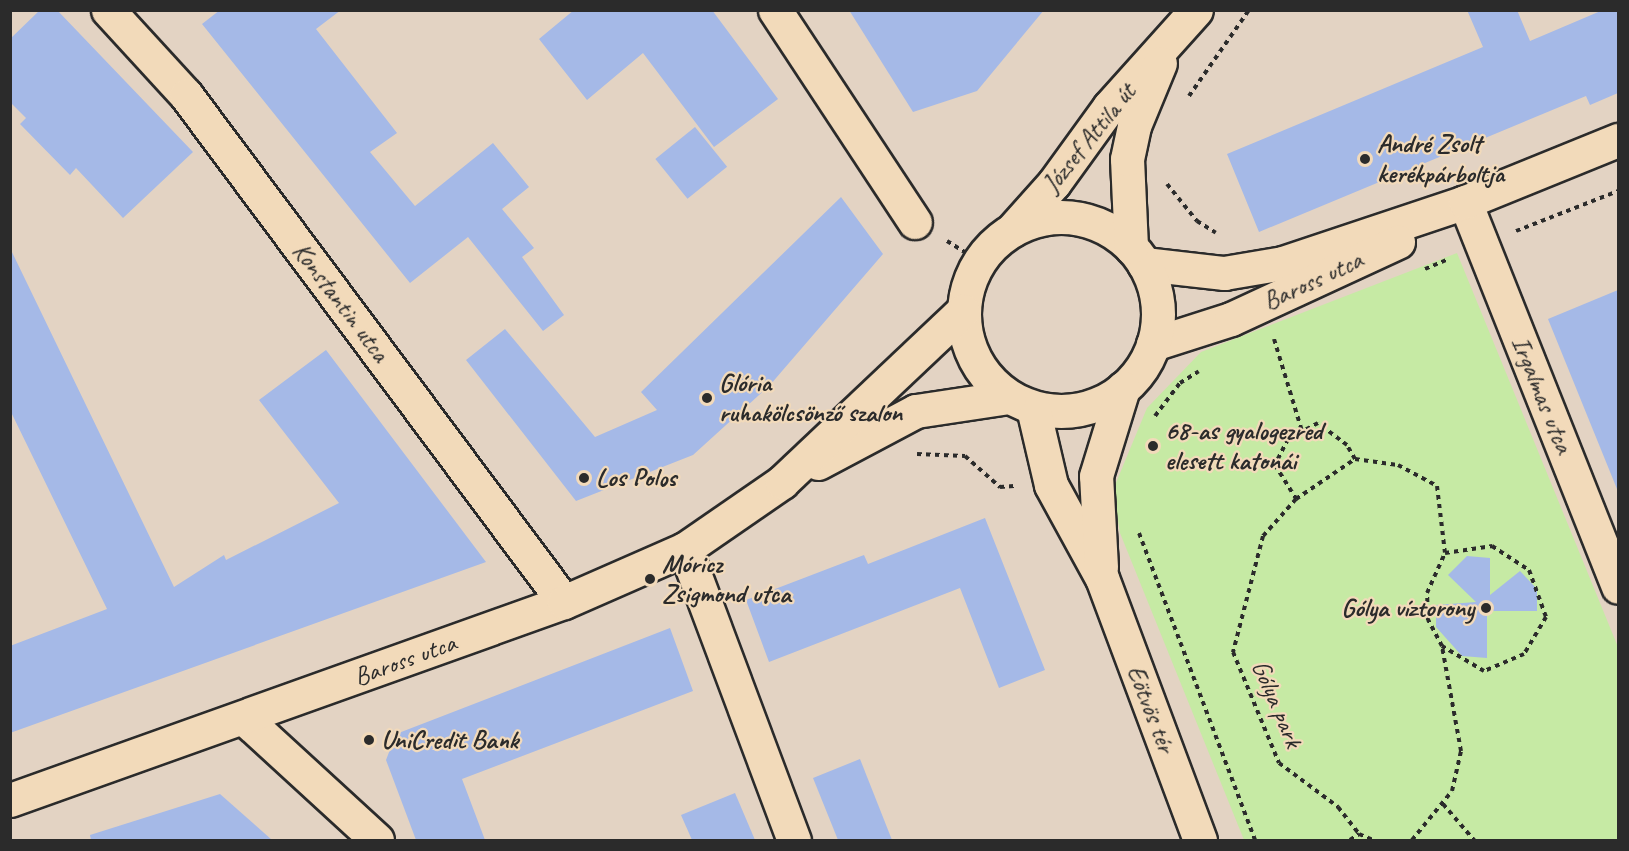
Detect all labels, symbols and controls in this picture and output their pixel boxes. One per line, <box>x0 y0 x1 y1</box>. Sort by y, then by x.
street label: József Attila út <box>1036 77 1142 199</box>
place label: André Zsolt kerékpárboltja <box>1377 128 1504 190</box>
marker: André Zsolt kerékpárboltja <box>1358 152 1372 166</box>
street label: Konstantin utca <box>286 236 396 368</box>
street label: Baross utca <box>1259 245 1367 317</box>
street label: Irgalmas utca <box>1505 332 1579 458</box>
place label: Glória ruhakölcsönző szalon <box>719 367 902 428</box>
marker: Glória ruhakölcsönző szalon <box>700 391 714 405</box>
place label: 68-as gyalogezred elesett katonái <box>1165 415 1323 476</box>
marker: 68-as gyalogezred elesett katonái <box>1146 439 1160 453</box>
place label: Los Polos <box>596 462 676 494</box>
marker: Los Polos <box>577 471 591 485</box>
place label: Móricz Zsigmond utca <box>662 548 790 610</box>
marker: Móricz Zsigmond utca <box>643 572 657 586</box>
place label: Gólya víztorony <box>1341 592 1474 624</box>
marker: Gólya víztorony <box>1479 601 1493 615</box>
street label: Baross utca <box>350 627 460 693</box>
street label: Gólya park <box>1245 655 1309 753</box>
street label: Eötvös tér <box>1120 661 1182 757</box>
place label: UniCredit Bank <box>381 724 518 756</box>
marker: UniCredit Bank <box>362 733 376 747</box>

